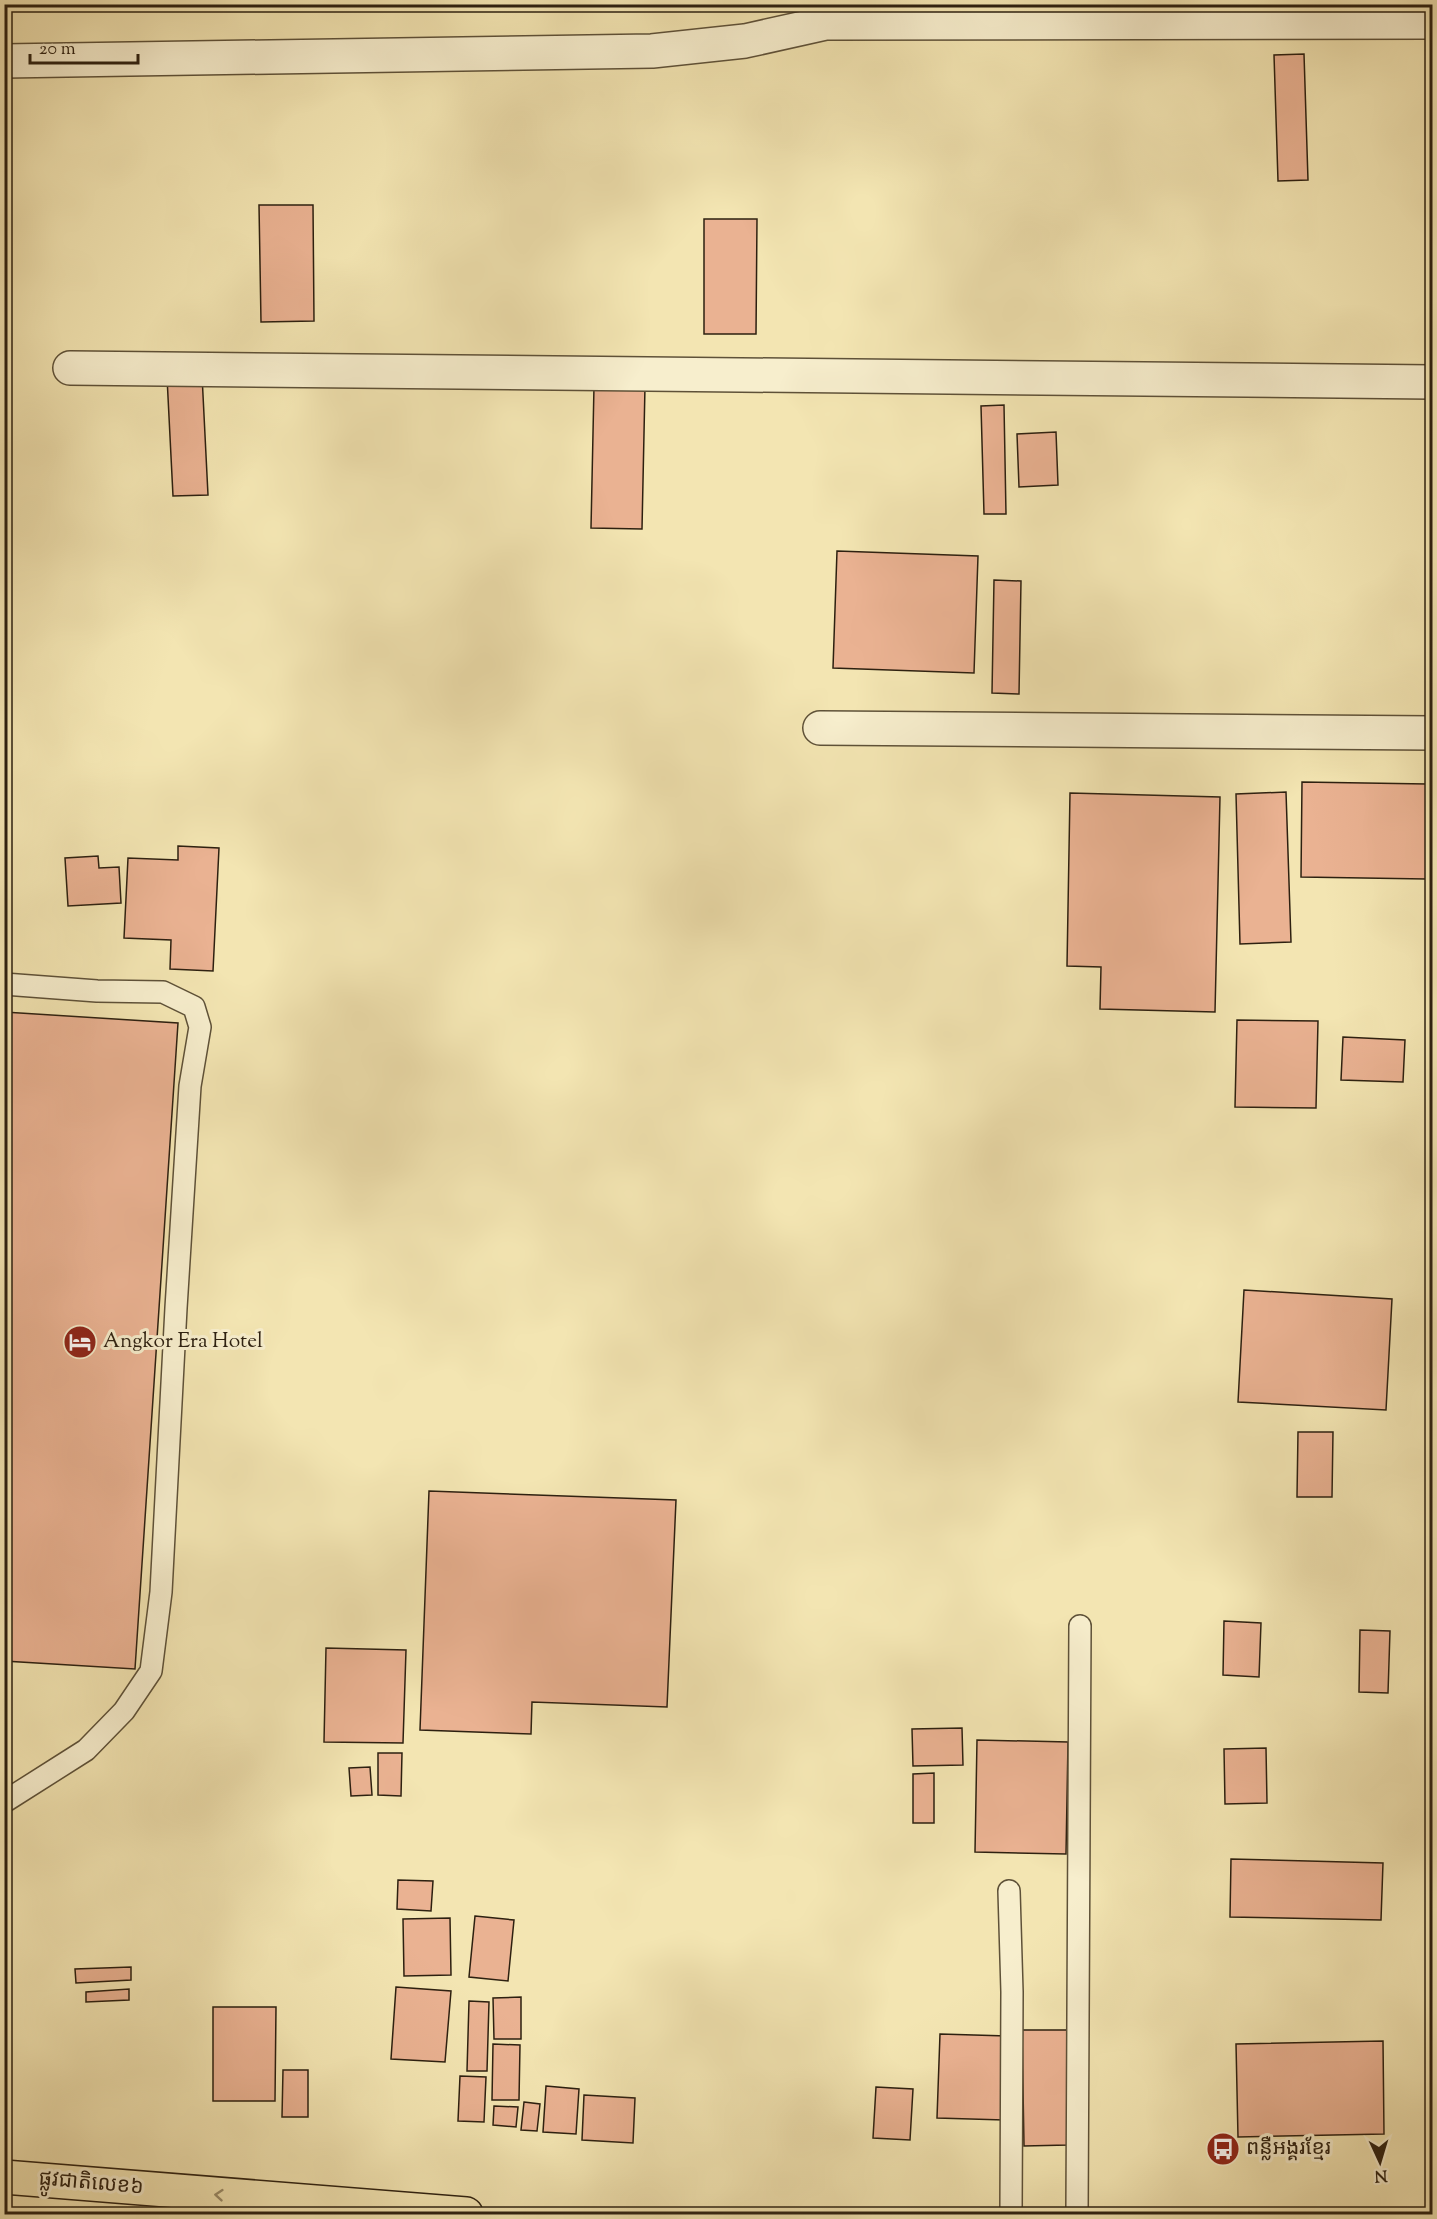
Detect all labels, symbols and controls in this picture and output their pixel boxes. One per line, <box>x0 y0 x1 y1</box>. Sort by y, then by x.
scale bar <box>30 27 138 65</box>
text: 20 m <box>39 37 76 63</box>
hotel icon: Angkor Era Hotel <box>62 1324 98 1360</box>
place label: Angkor Era Hotel <box>103 1327 263 1357</box>
bus stop icon: ពន្លឺអង្គរខ្មែរ <box>1205 2131 1241 2167</box>
north arrow <box>1350 2132 1410 2192</box>
place label: ពន្លឺអង្គរខ្មែរ <box>1246 2134 1331 2164</box>
text: N <box>1373 2163 1388 2186</box>
street label: ផ្លូវជាតិលេខ៦ <box>37 2164 145 2206</box>
one-way arrow <box>214 2188 223 2201</box>

